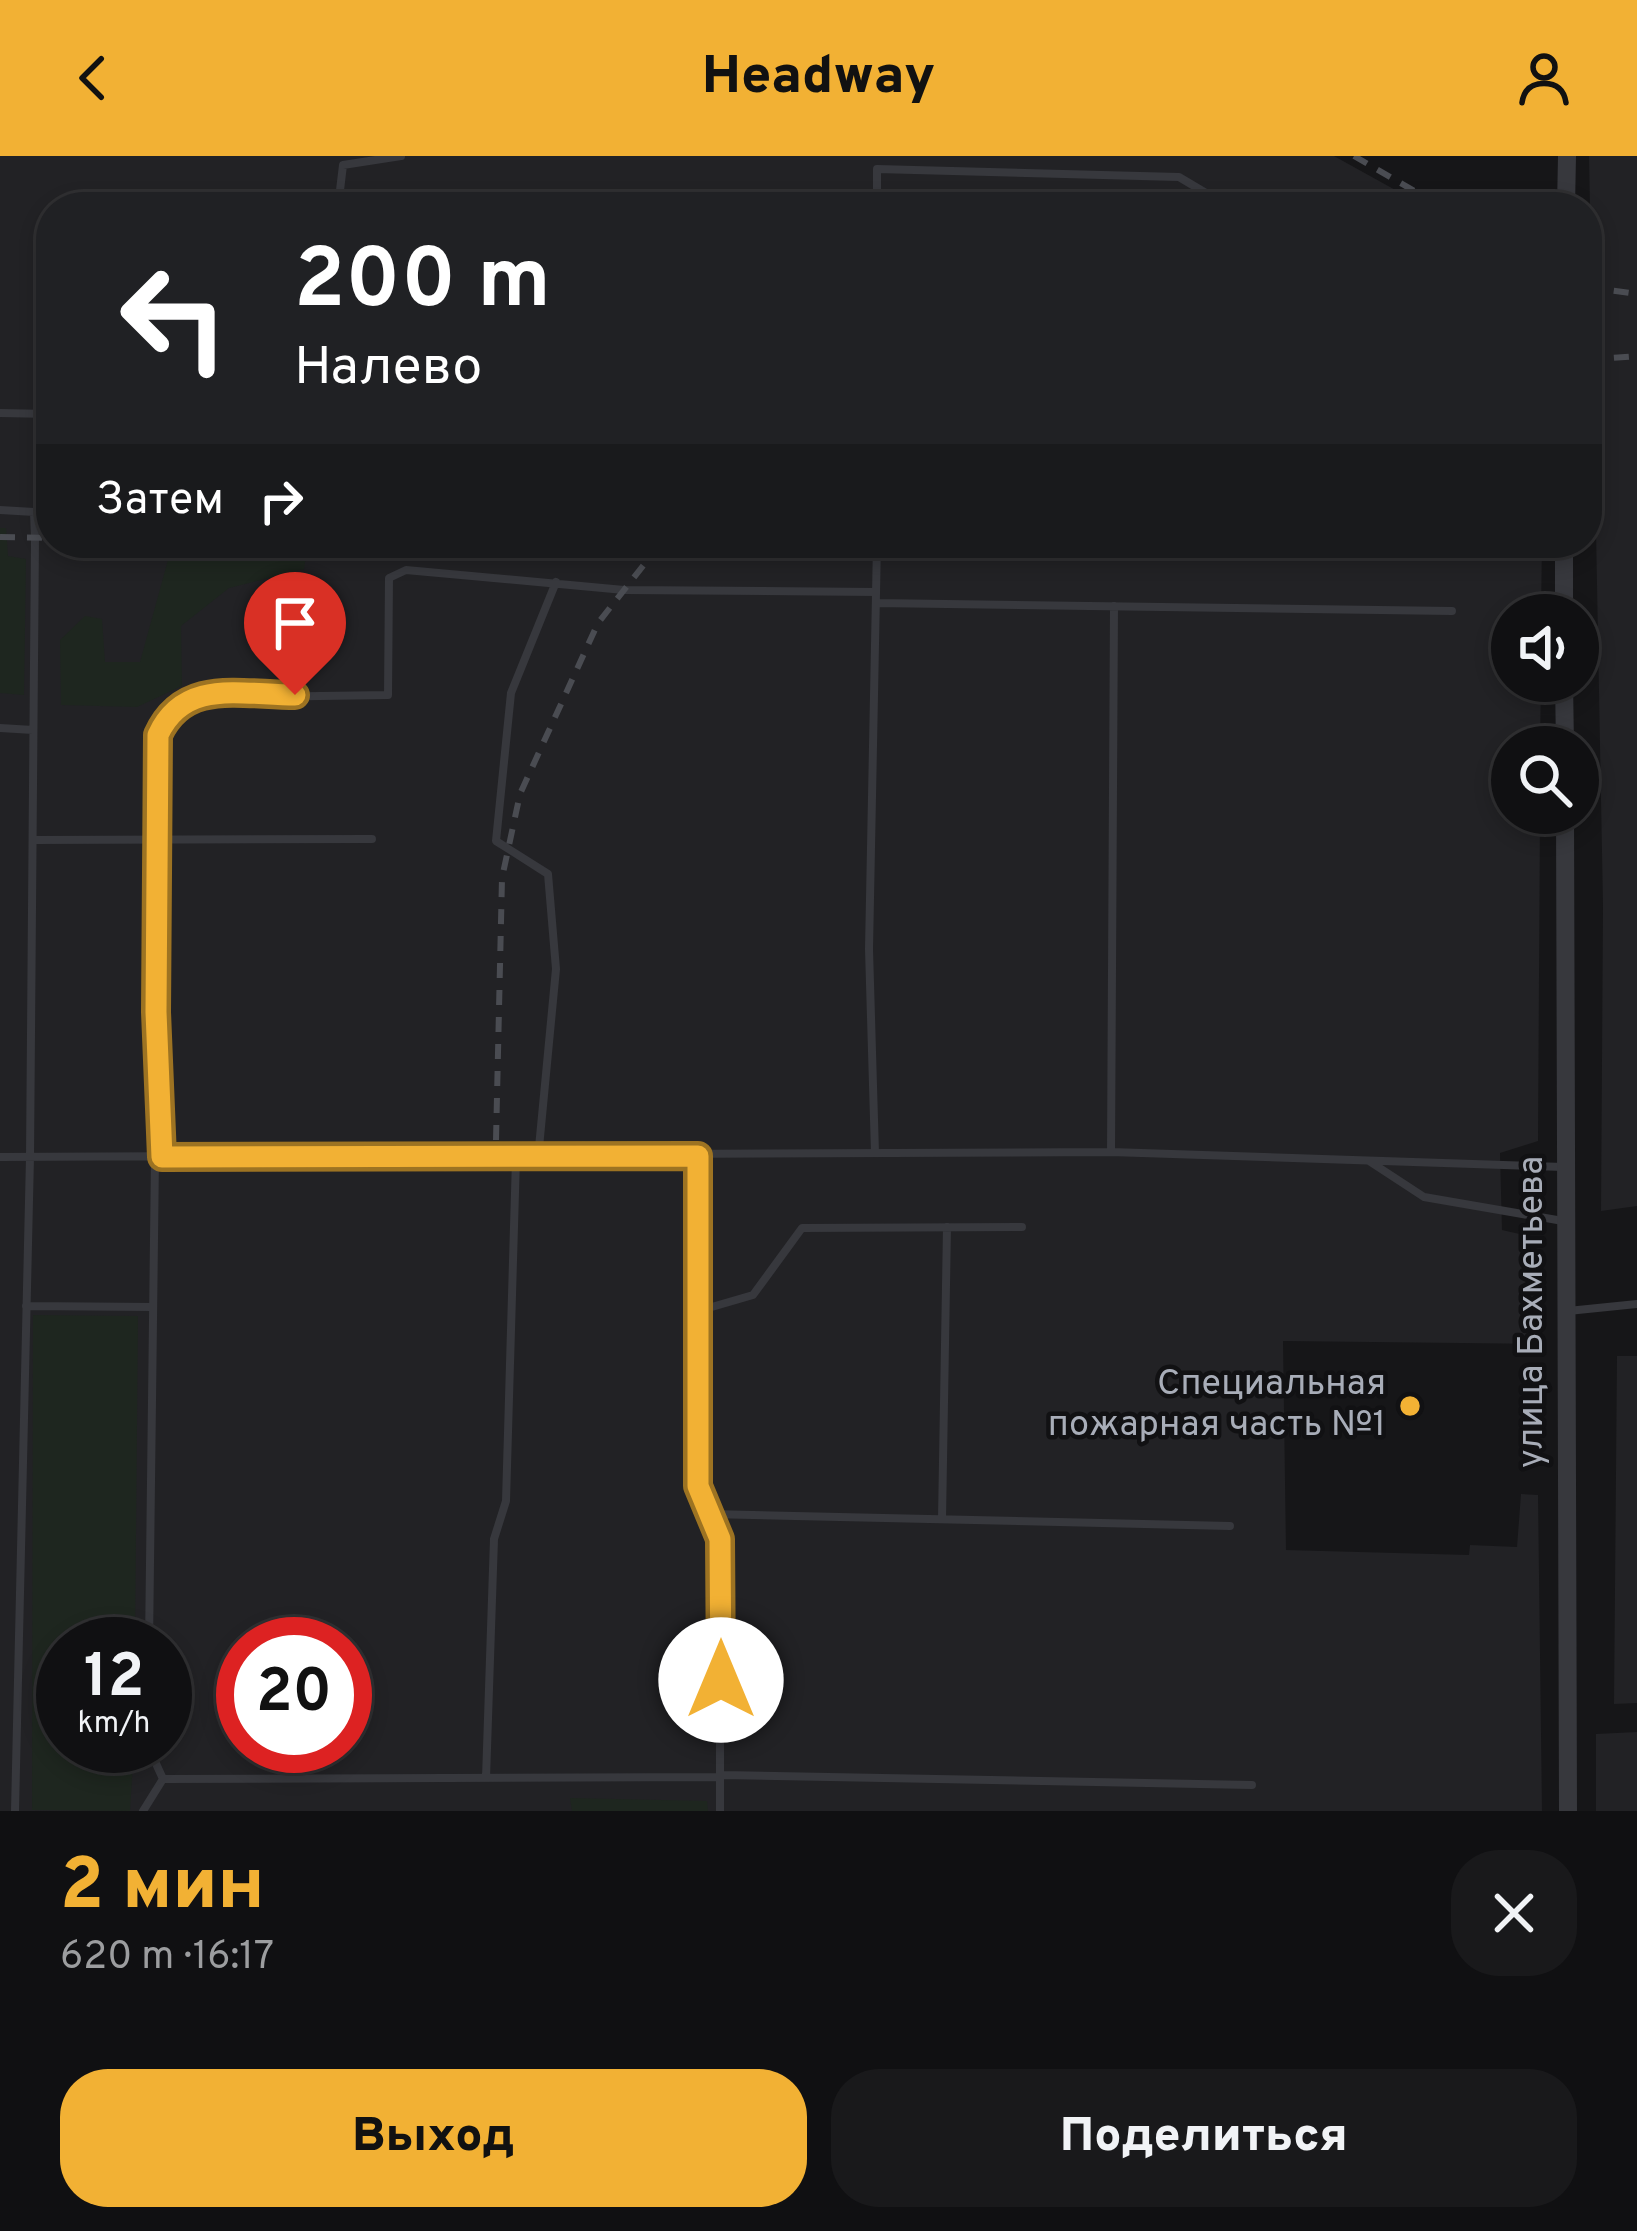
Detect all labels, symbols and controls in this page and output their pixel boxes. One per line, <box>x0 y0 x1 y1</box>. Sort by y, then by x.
text: Headway <box>702 44 935 113</box>
icon: back <box>60 45 126 111</box>
icon: person <box>1511 45 1577 111</box>
text: 200 m <box>294 231 551 337</box>
icon: left <box>96 240 252 396</box>
text: Налево <box>294 335 482 404</box>
icon: right <box>248 468 314 534</box>
text: Затем <box>96 473 224 530</box>
pin <box>244 572 346 695</box>
icon: arrive <box>262 590 328 656</box>
map controls <box>1491 594 1599 834</box>
button: sound <box>1491 594 1599 702</box>
button: search <box>1491 726 1599 834</box>
street label: улица Бахметьева <box>1510 1156 1556 1468</box>
place label: Специальная пожарная часть №1 <box>1048 1362 1386 1449</box>
marker: Специальная пожарная часть №1 <box>1397 1393 1423 1419</box>
speed limit sign: 20 <box>216 1617 372 1773</box>
position arrow <box>658 1617 784 1743</box>
text: 12 <box>84 1642 144 1718</box>
text: km/h <box>78 1706 150 1743</box>
text: 2 мин <box>60 1843 265 1935</box>
button: close <box>1451 1850 1577 1976</box>
text: 620 m · 16:17 <box>60 1934 274 1983</box>
button: Выход <box>60 2069 807 2207</box>
button: Поделиться <box>831 2069 1577 2207</box>

